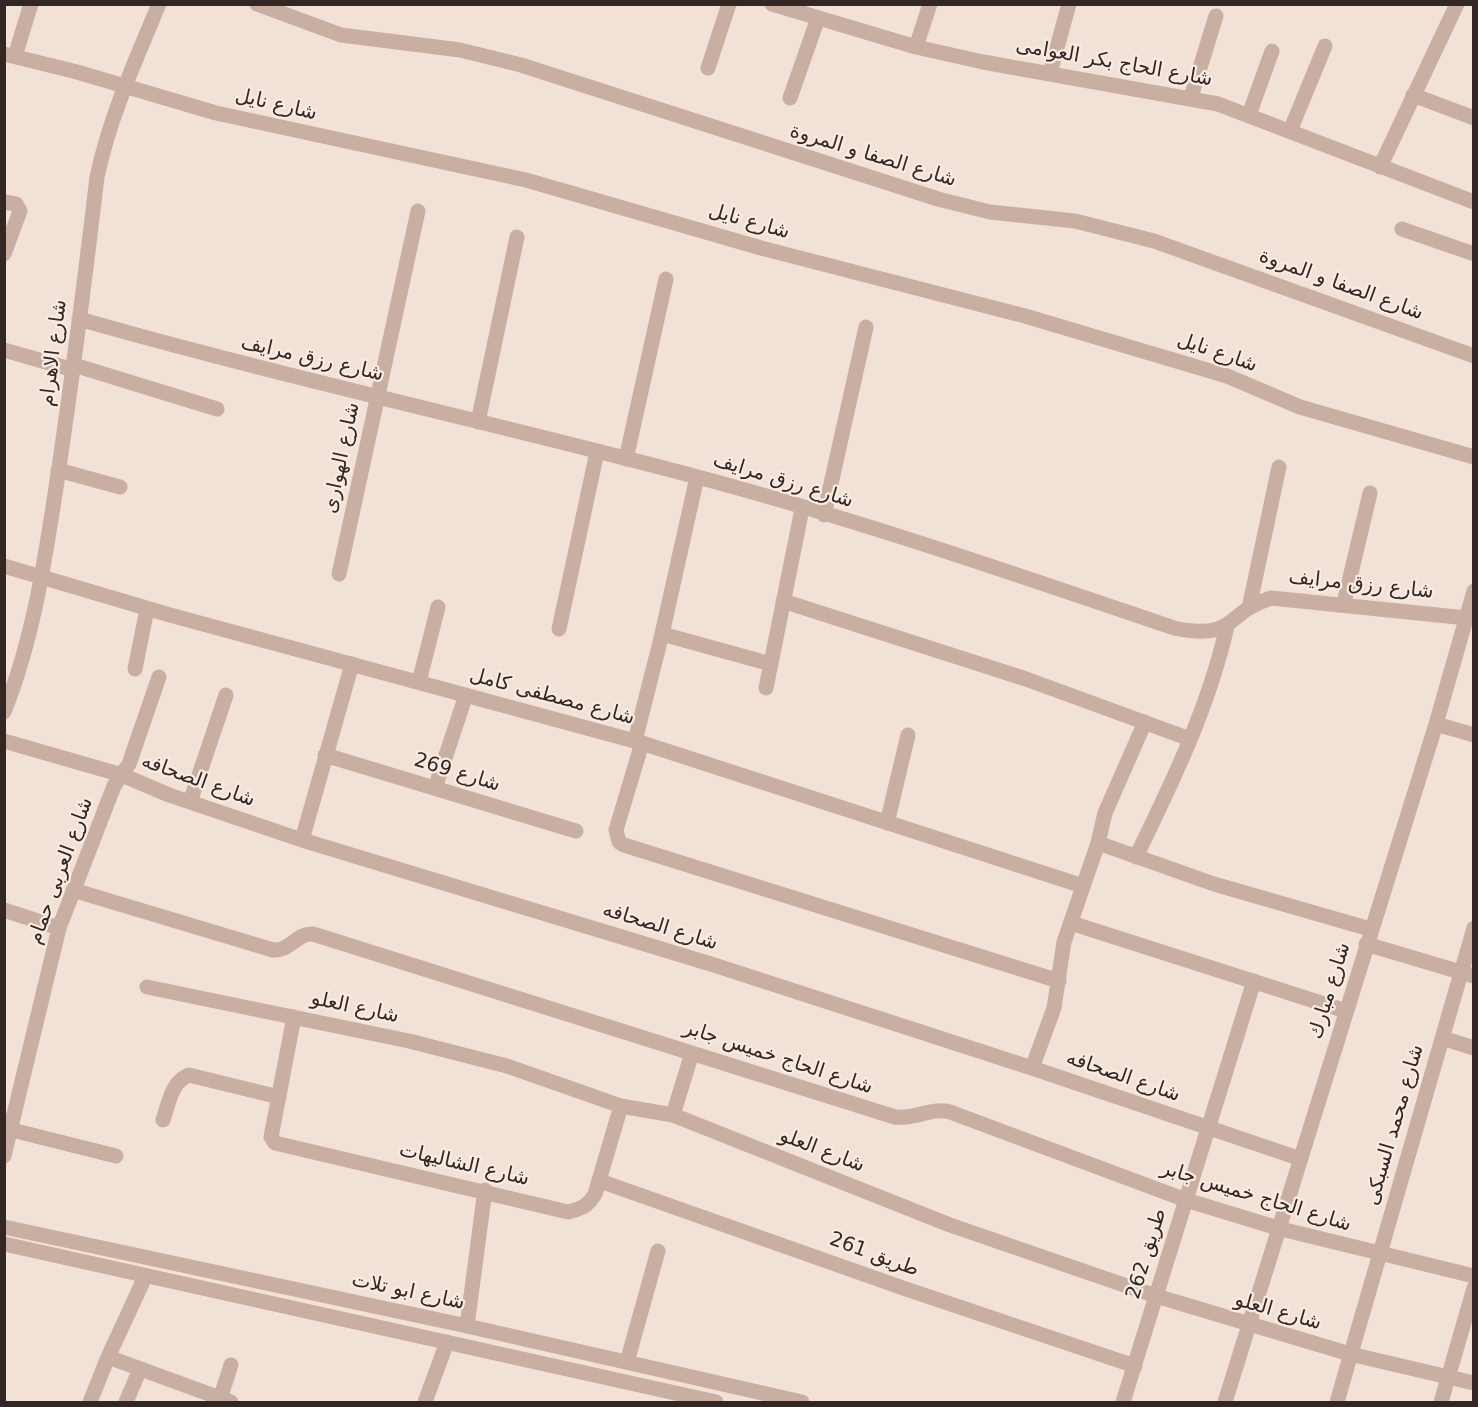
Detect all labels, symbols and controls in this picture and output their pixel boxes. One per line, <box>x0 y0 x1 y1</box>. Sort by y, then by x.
street label: شارع الحاج بكر العوامى <box>1014 34 1214 92</box>
street label: شارع نايل <box>233 84 319 126</box>
street label: شارع الصفا و المروة <box>787 119 959 193</box>
street label: شارع نايل <box>706 199 792 245</box>
street label: شارع الصفا و المروة <box>1256 244 1426 326</box>
street label: شارع الاهرام <box>36 298 72 408</box>
street label: شارع نايل <box>1174 328 1260 378</box>
street label: شارع رزق مرايف <box>238 331 386 387</box>
street label: شارع الهوارى <box>319 400 365 516</box>
street label: شارع رزق مرايف <box>710 448 856 514</box>
street label: شارع رزق مرايف <box>1287 565 1435 605</box>
street label: شارع مصطفى كامل <box>467 663 637 731</box>
street label: شارع الصحافه <box>138 749 258 813</box>
street label: شارع 269 <box>411 749 503 797</box>
street label: شارع العربى حمام <box>23 794 99 948</box>
street label: شارع الصحافه <box>600 898 720 956</box>
street label: شارع مبارك <box>1304 940 1356 1042</box>
street label: شارع العلو <box>309 987 401 1029</box>
street label: شارع الحاج خميس جابر <box>680 1016 876 1100</box>
street label: شارع محمد السبكى <box>1361 1042 1429 1208</box>
street label: شارع الصحافه <box>1063 1046 1183 1108</box>
street label: شارع العلو <box>776 1124 868 1178</box>
street label: شارع الشاليهات <box>397 1138 531 1192</box>
street label: شارع الحاج خميس جابر <box>1158 1157 1354 1237</box>
street label: طريق 262 <box>1122 1206 1172 1302</box>
street label: طريق 261 <box>826 1228 922 1282</box>
street label: شارع ابو تلات <box>349 1268 467 1316</box>
street label: شارع العلو <box>1232 1288 1324 1336</box>

